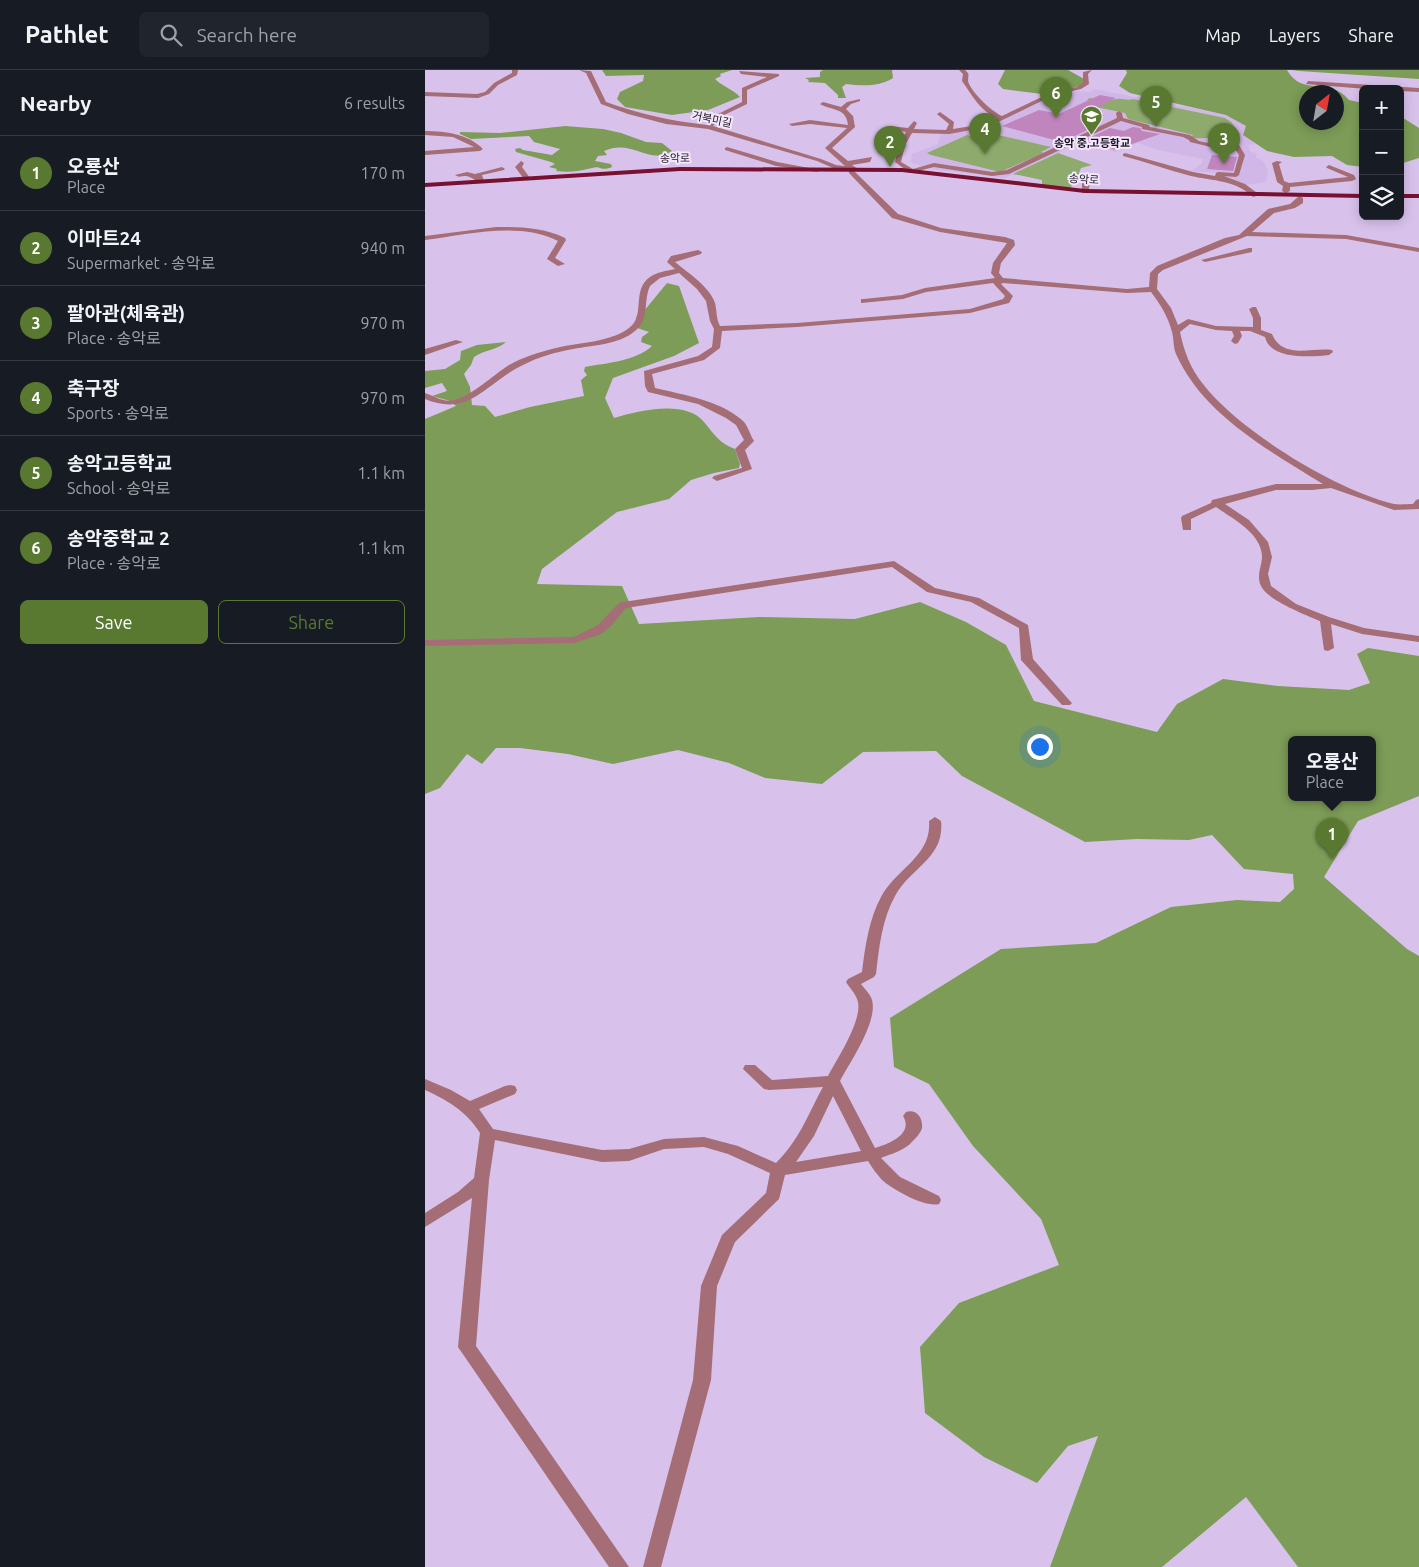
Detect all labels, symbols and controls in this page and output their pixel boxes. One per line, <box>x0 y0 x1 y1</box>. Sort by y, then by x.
search box <box>139 12 489 57</box>
text: Pathlet <box>25 21 109 48</box>
icon: search <box>157 21 185 49</box>
text: Search here <box>197 24 297 46</box>
text: Map <box>1205 25 1241 45</box>
text: Layers <box>1269 25 1320 45</box>
text: Share <box>1348 25 1394 45</box>
pin: 6 <box>1040 77 1072 118</box>
north arrow <box>1299 85 1344 130</box>
map controls <box>1359 85 1404 220</box>
button: + <box>1359 85 1404 130</box>
pin: 5 <box>1140 86 1172 127</box>
text: Nearby <box>20 91 91 115</box>
text: 6 results <box>344 94 405 112</box>
school or university icon: 송악 중,고등학교 <box>1080 105 1104 136</box>
street label: 거북미길 <box>691 109 733 129</box>
pin: 4 <box>969 113 1001 154</box>
pin: 3 <box>1208 123 1240 164</box>
pin: 2 <box>874 126 906 167</box>
button: − <box>1359 130 1404 175</box>
place label: 송악 중,고등학교 <box>1054 137 1130 149</box>
street label: 송악로 <box>660 152 690 164</box>
text: 오룡산 <box>67 155 119 177</box>
text: 1 <box>31 164 41 182</box>
text: 170 m <box>360 164 405 182</box>
street label: 송악로 <box>1068 172 1100 186</box>
button: layers <box>1359 175 1404 220</box>
text: Place <box>67 178 105 196</box>
text: 이마트24 <box>67 227 141 249</box>
text: 2 <box>31 239 41 257</box>
text: 940 m <box>360 239 405 257</box>
text: Supermarket · 송악로 <box>67 254 215 272</box>
text: 팔아관(체육관) <box>67 302 185 324</box>
text: 3 <box>31 314 41 332</box>
text: 970 m <box>360 314 405 332</box>
text: Place · 송악로 <box>67 329 161 347</box>
text: 축구장 <box>67 377 119 399</box>
text: 4 <box>31 389 41 407</box>
text: 970 m <box>360 389 405 407</box>
text: Sports · 송악로 <box>67 404 169 422</box>
text: 송악고등학교 <box>67 452 172 474</box>
text: 5 <box>31 464 41 482</box>
text: 1.1 km <box>357 464 405 482</box>
text: School · 송악로 <box>67 479 170 497</box>
text: 송악중학교 2 <box>67 527 170 549</box>
text: 6 <box>31 539 41 557</box>
text: 1.1 km <box>357 539 405 557</box>
text: Place · 송악로 <box>67 554 161 572</box>
button: Save <box>20 600 208 644</box>
button: Share <box>218 600 405 644</box>
your location <box>1027 734 1053 760</box>
popup <box>1288 736 1376 801</box>
text: 오룡산 <box>1306 750 1358 772</box>
text: Place <box>1306 773 1344 791</box>
pin: 1 <box>1316 818 1348 859</box>

